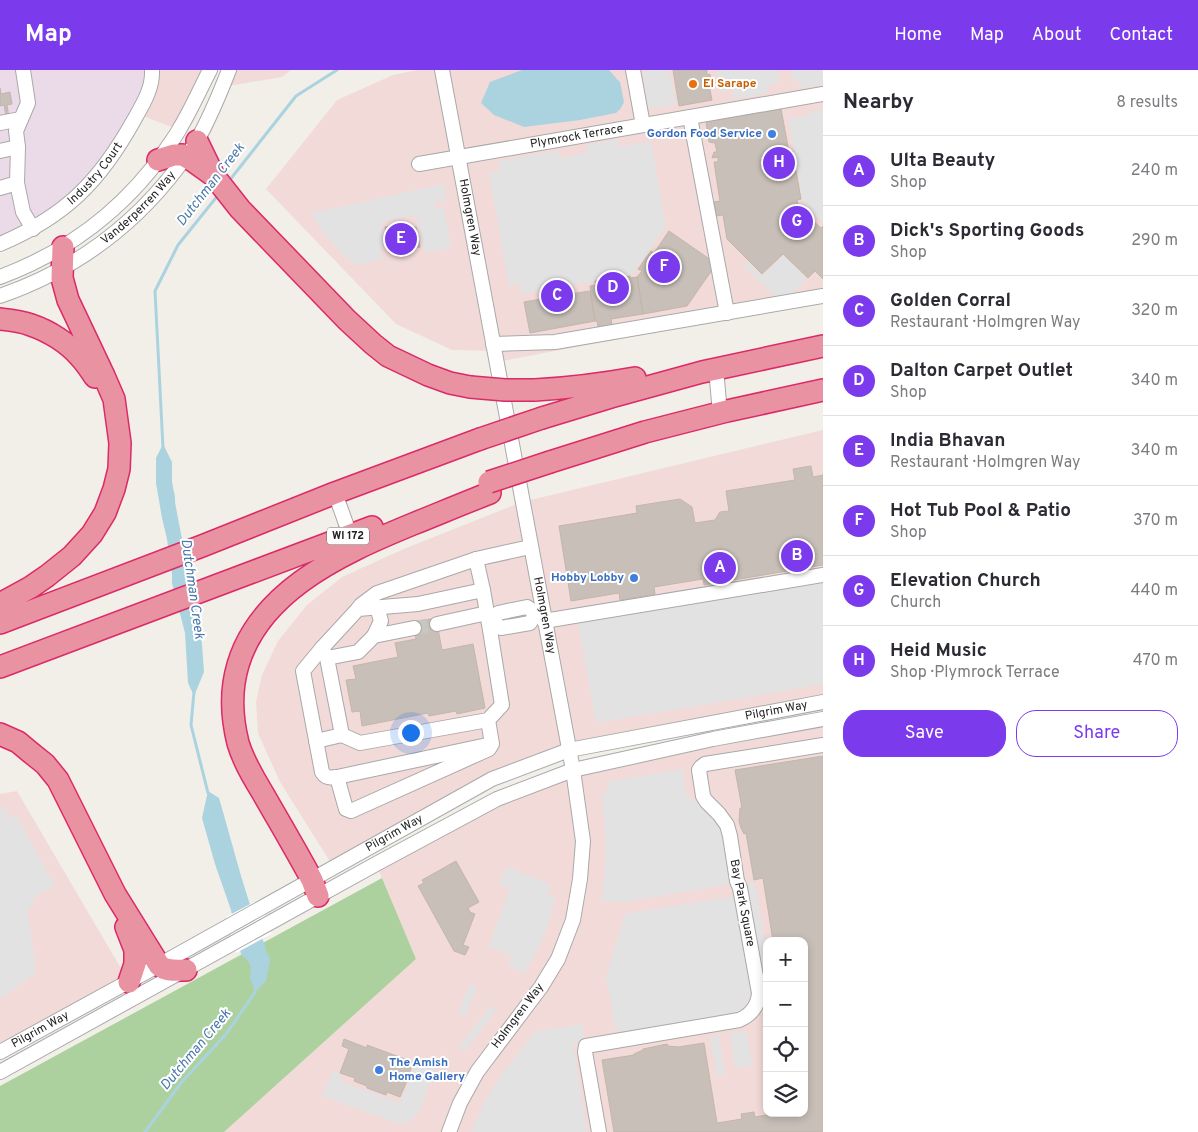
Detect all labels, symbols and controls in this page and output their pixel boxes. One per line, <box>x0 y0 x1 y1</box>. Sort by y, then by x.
text: Map <box>25 20 72 50</box>
text: Home <box>894 24 942 47</box>
text: Map <box>970 24 1004 47</box>
text: About <box>1032 24 1081 47</box>
text: Contact <box>1109 24 1173 47</box>
place label: El Sarape <box>703 76 757 92</box>
marker: El Sarape <box>687 78 699 90</box>
text: Nearby <box>843 89 914 116</box>
text: 8 results <box>1116 93 1178 113</box>
street label: Plymrock Terrace <box>529 121 624 153</box>
place label: Gordon Food Service <box>647 126 762 142</box>
marker: Gordon Food Service <box>766 128 778 140</box>
street label: Industry Court <box>64 139 127 209</box>
water label: Dutchman Creek <box>173 139 249 230</box>
pin: H <box>763 144 795 182</box>
text: Ulta Beauty <box>890 149 995 173</box>
text: A <box>853 161 865 181</box>
text: 240 m <box>1131 161 1178 181</box>
street label: Vanderperren Way <box>98 168 180 249</box>
text: Shop <box>890 173 927 193</box>
street label: Holmgren Way <box>455 178 485 257</box>
pin: G <box>781 203 813 241</box>
text: Dick's Sporting Goods <box>890 219 1084 243</box>
pin: E <box>385 220 417 258</box>
text: B <box>853 231 865 251</box>
text: 290 m <box>1131 231 1178 251</box>
text: Shop <box>890 243 927 263</box>
pin: F <box>648 248 680 286</box>
pin: D <box>597 269 629 307</box>
pin: C <box>541 277 573 315</box>
text: Golden Corral <box>890 289 1011 313</box>
text: C <box>854 301 864 321</box>
text: 320 m <box>1131 301 1178 321</box>
text: Restaurant · Holmgren Way <box>890 313 1081 333</box>
text: Dalton Carpet Outlet <box>890 359 1073 383</box>
text: D <box>853 371 865 391</box>
text: 340 m <box>1131 371 1178 391</box>
text: Shop <box>890 383 927 403</box>
text: India Bhavan <box>890 429 1006 453</box>
text: E <box>854 441 864 461</box>
text: 340 m <box>1131 441 1178 461</box>
text: Restaurant · Holmgren Way <box>890 453 1081 473</box>
text: Hot Tub Pool & Patio <box>890 499 1071 523</box>
text: F <box>854 511 864 531</box>
text: 370 m <box>1133 511 1178 531</box>
text: Shop <box>890 523 927 543</box>
road number: WI 172 <box>327 528 369 544</box>
pin: B <box>781 537 813 575</box>
water label: Dutchman Creek <box>177 538 208 641</box>
pin: A <box>704 549 736 587</box>
text: Elevation Church <box>890 569 1041 593</box>
place label: Hobby Lobby <box>551 570 624 586</box>
marker: Hobby Lobby <box>628 572 640 584</box>
street label: Holmgren Way <box>529 576 559 655</box>
text: G <box>854 581 864 601</box>
text: 440 m <box>1131 581 1178 601</box>
text: Church <box>890 593 941 613</box>
text: Heid Music <box>890 639 987 663</box>
text: H <box>853 651 865 671</box>
text: 470 m <box>1133 651 1178 671</box>
text: Shop · Plymrock Terrace <box>890 663 1060 683</box>
street label: Pilgrim Way <box>744 697 809 725</box>
button: Save <box>843 710 1006 757</box>
button: Share <box>1016 710 1178 757</box>
your location <box>398 720 424 746</box>
street label: Pilgrim Way <box>363 811 426 856</box>
street label: Bay Park Square <box>726 858 758 948</box>
map controls <box>763 937 808 1117</box>
button: + <box>763 937 808 982</box>
street label: Holmgren Way <box>488 980 548 1052</box>
button: − <box>763 982 808 1027</box>
water label: Dutchman Creek <box>157 1005 236 1094</box>
street label: Pilgrim Way <box>9 1008 72 1052</box>
button: locate <box>763 1027 808 1072</box>
place label: The Amish Home Gallery <box>389 1055 465 1085</box>
marker: The Amish Home Gallery <box>373 1064 385 1076</box>
button: layers <box>763 1072 808 1117</box>

